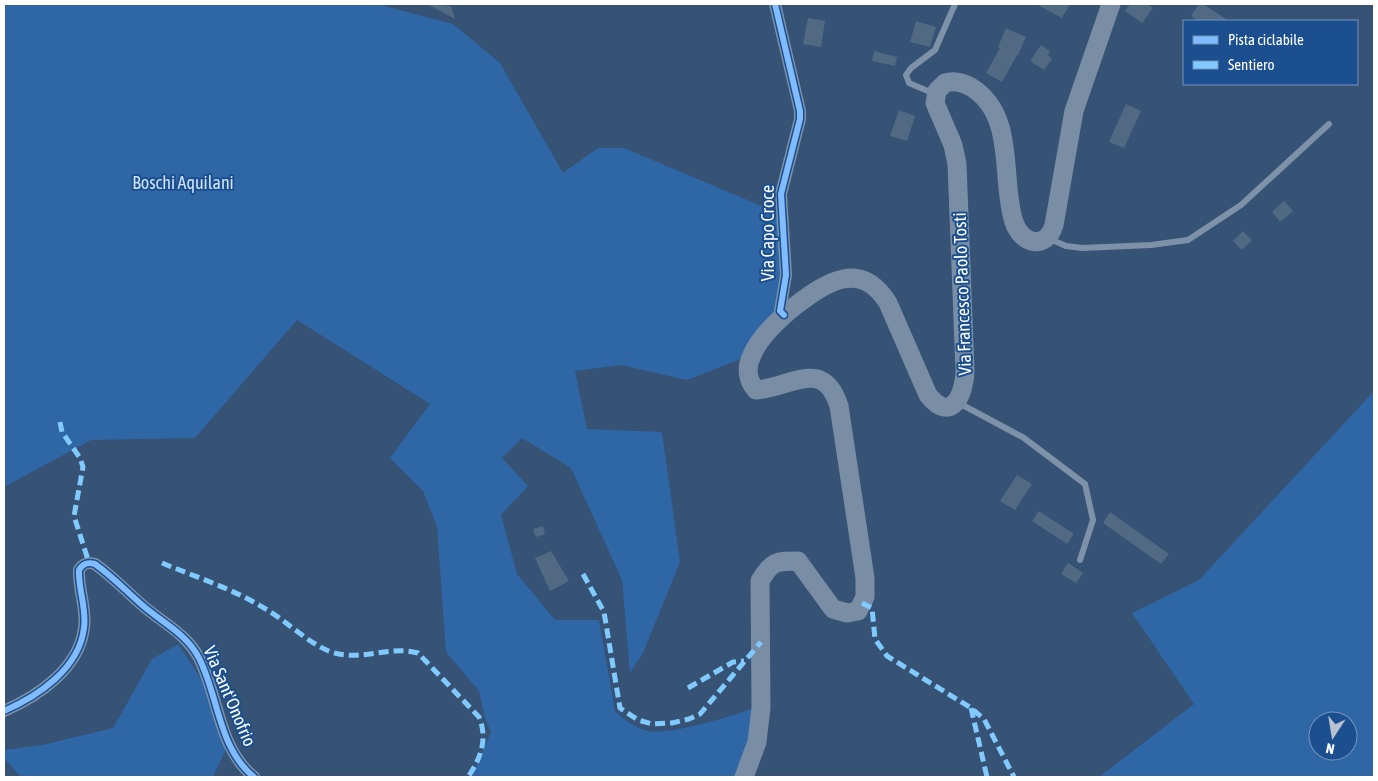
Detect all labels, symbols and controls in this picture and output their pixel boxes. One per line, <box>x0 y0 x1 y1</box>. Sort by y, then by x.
legend <box>1183 20 1358 85</box>
text: Pista ciclabile <box>1228 31 1304 48</box>
text: Sentiero <box>1228 56 1274 73</box>
park label: Boschi Aquilani <box>132 172 234 193</box>
street label: Via Capo Croce <box>757 185 778 281</box>
street label: Via Francesco Paolo Tosti <box>949 212 975 376</box>
street label: Via Sant'Onofrio <box>199 643 261 749</box>
north arrow <box>1308 711 1358 761</box>
text: N <box>1325 740 1336 757</box>

